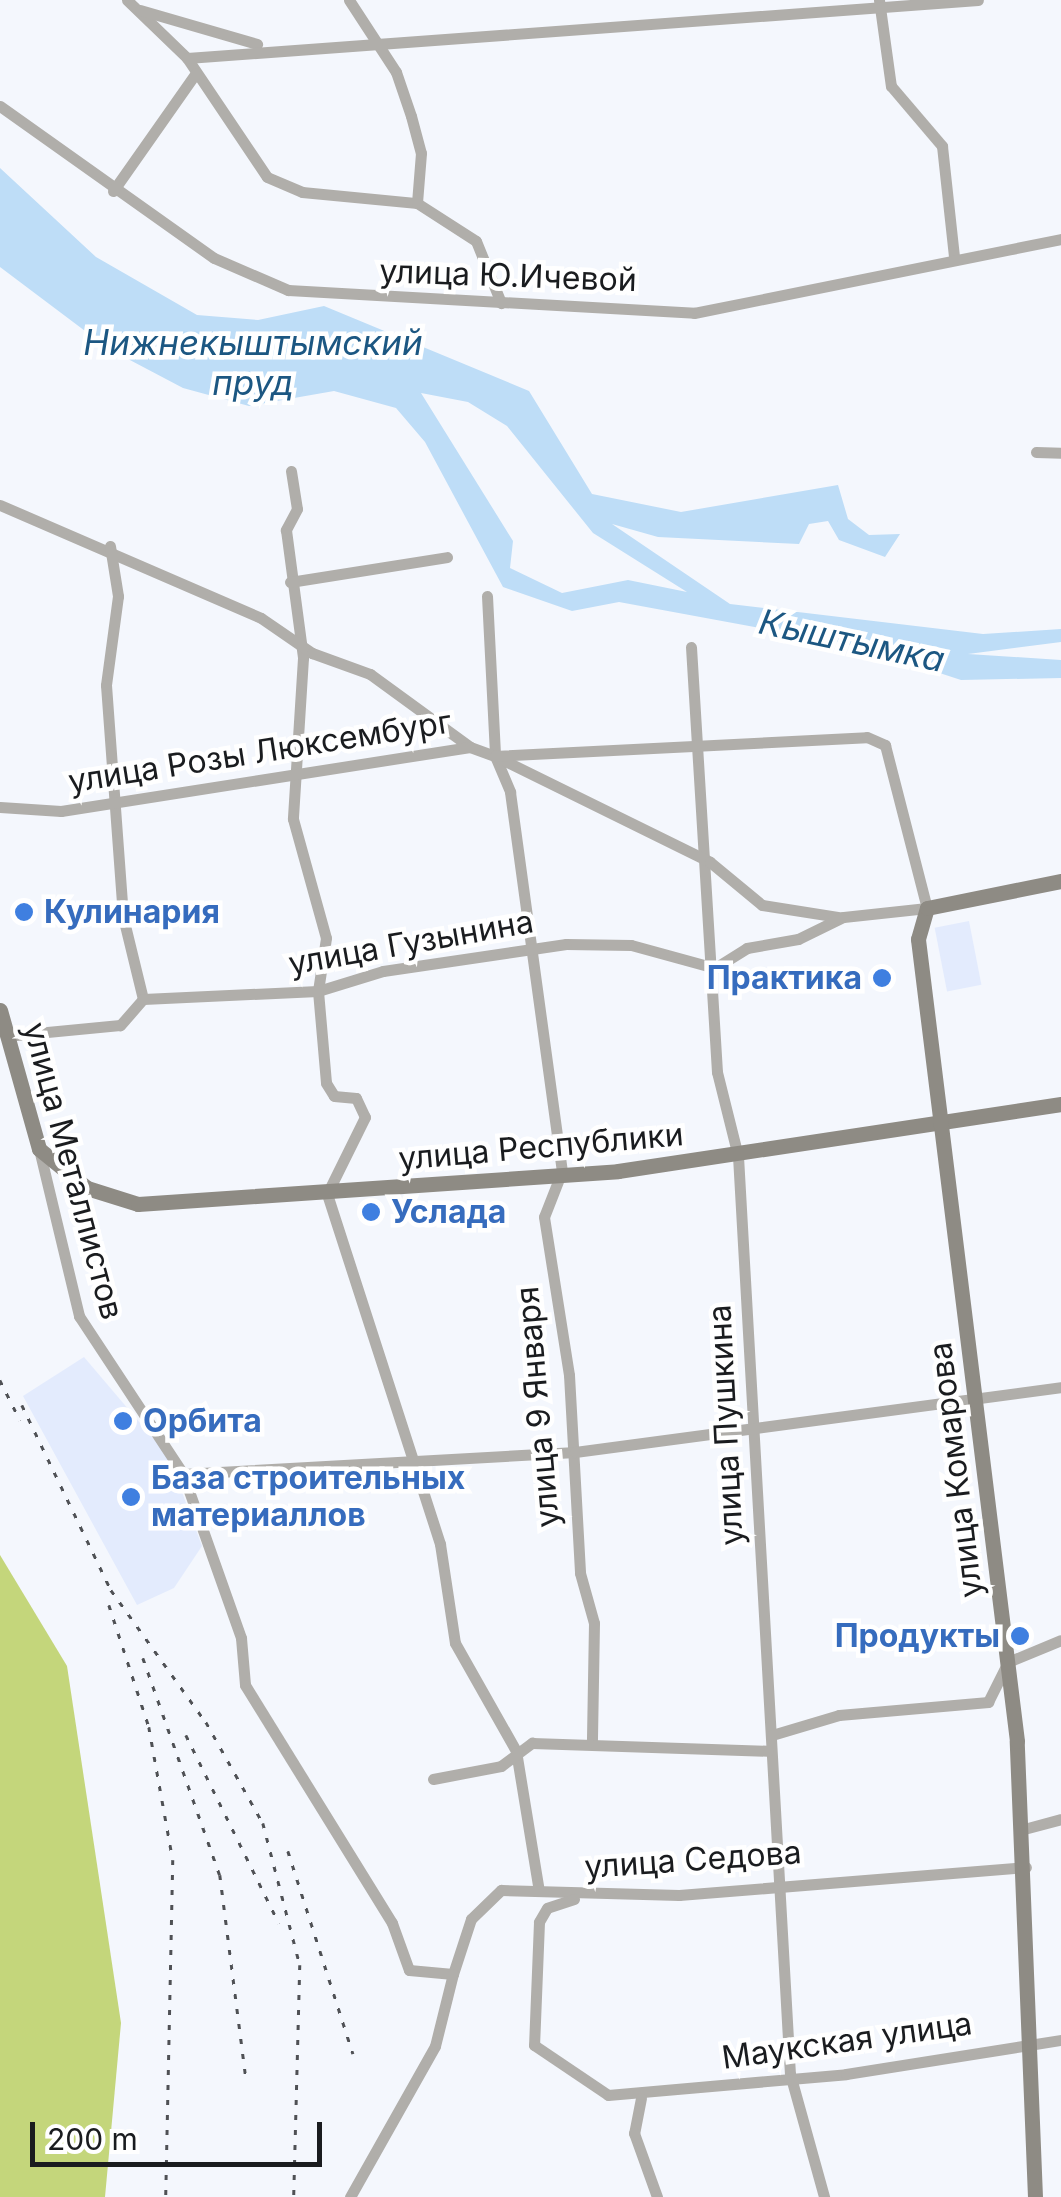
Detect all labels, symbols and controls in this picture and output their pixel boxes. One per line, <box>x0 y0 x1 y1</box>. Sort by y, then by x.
street label: улица Ю.Ичевой <box>379 252 637 300</box>
water label: Нижнекыштымский пруд <box>83 321 423 403</box>
water label: Кыштымка <box>755 600 949 680</box>
street label: улица Розы Люксембург <box>66 703 454 801</box>
place label: Кулинария <box>44 893 220 931</box>
marker: Кулинария <box>13 901 35 923</box>
street label: улица Гузынина <box>286 903 536 983</box>
place label: Практика <box>707 959 862 997</box>
marker: Практика <box>871 967 893 989</box>
street label: улица Металлистов <box>15 1018 131 1324</box>
street label: улица Республики <box>397 1115 685 1179</box>
place label: Услада <box>391 1193 506 1231</box>
marker: Услада <box>360 1201 382 1223</box>
street label: улица 9 Января <box>508 1285 568 1529</box>
street label: улица Пушкина <box>701 1303 751 1547</box>
street label: улица Комарова <box>921 1340 991 1600</box>
place label: Орбита <box>143 1402 262 1440</box>
marker: Орбита <box>112 1410 134 1432</box>
place label: База cтроительных материаллов <box>151 1460 465 1535</box>
marker: База cтроительных материаллов <box>120 1486 142 1508</box>
place label: Продукты <box>835 1617 1000 1655</box>
marker: Продукты <box>1009 1625 1031 1647</box>
street label: улица Седова <box>583 1833 803 1887</box>
street label: Маукская улица <box>719 2004 975 2078</box>
scale bar <box>35 2102 328 2164</box>
text: 200 m <box>47 2121 138 2157</box>

